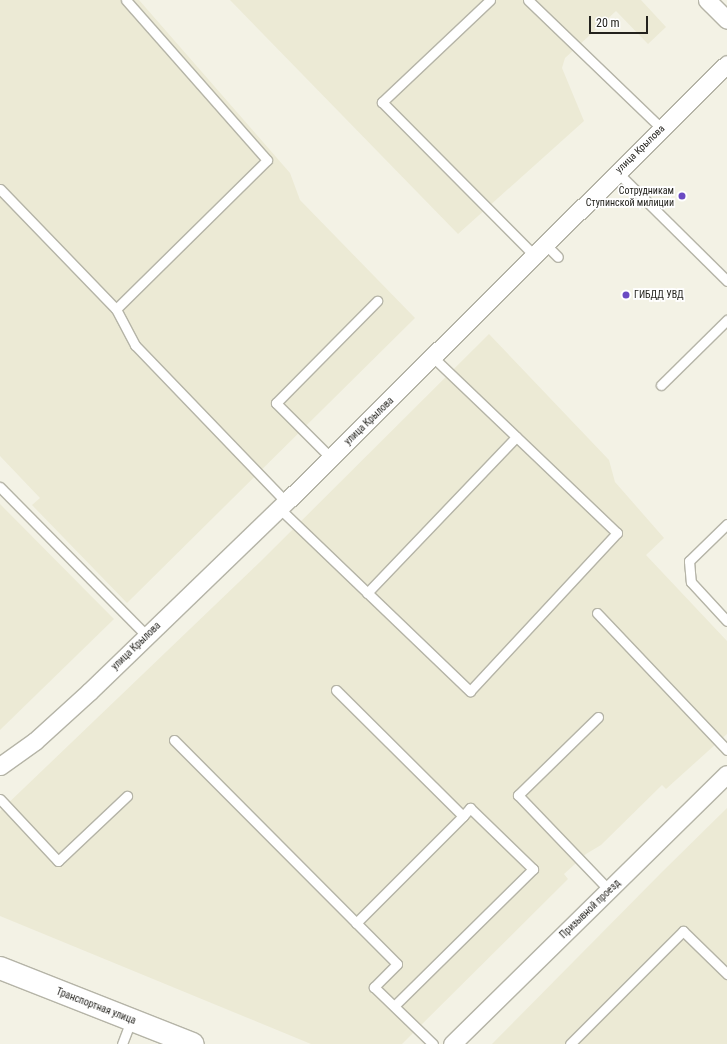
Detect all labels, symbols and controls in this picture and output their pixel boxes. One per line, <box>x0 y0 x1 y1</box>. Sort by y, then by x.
scale bar <box>591 8 650 34</box>
text: 20 m <box>596 16 620 30</box>
street label: улица Крылова <box>613 123 667 175</box>
place label: Сотрудникам Ступинской милиции <box>586 184 674 208</box>
marker: Сотрудникам Ступинской милиции <box>677 191 687 201</box>
place label: ГИБДД УВД <box>634 289 684 301</box>
marker: ГИБДД УВД <box>621 290 631 300</box>
street label: улица Крылова <box>342 395 396 447</box>
street label: улица Крылова <box>109 620 163 672</box>
street label: Призывной проезд <box>557 877 623 941</box>
street label: Транспортная улица <box>55 985 137 1027</box>

